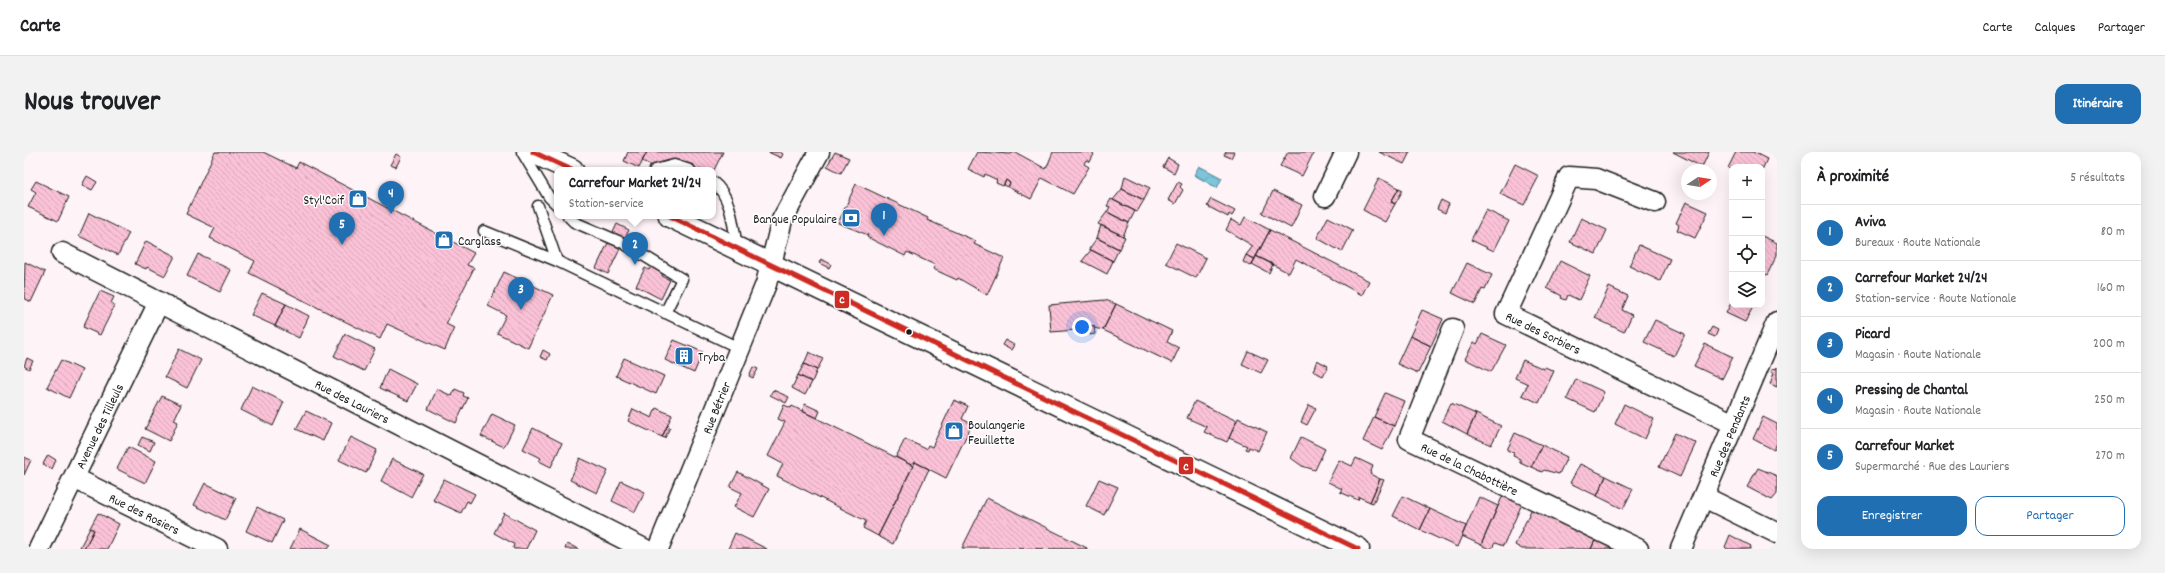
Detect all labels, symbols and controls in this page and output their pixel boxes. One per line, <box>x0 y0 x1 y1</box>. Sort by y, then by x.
text: Carte <box>20 14 61 41</box>
text: Carte <box>1983 18 2013 38</box>
text: Calques <box>2035 18 2076 38</box>
text: Partager <box>2098 18 2145 38</box>
text: Nous trouver <box>24 84 160 124</box>
button: Itinéraire <box>2055 84 2141 124</box>
north arrow <box>1681 164 1717 200</box>
map controls <box>1729 164 1765 308</box>
button: + <box>1729 164 1765 200</box>
text: À proximité <box>1817 166 1889 190</box>
popup <box>554 167 716 219</box>
text: 5 résultats <box>2070 169 2125 188</box>
text: Carrefour Market 24/24 <box>569 173 701 195</box>
pin: 4 <box>378 181 404 214</box>
shop icon: Styl'Coif <box>347 188 369 210</box>
place label: Styl'Coif <box>303 192 344 211</box>
text: Station-service <box>569 195 644 214</box>
button: − <box>1729 200 1765 236</box>
pin: 1 <box>871 203 897 236</box>
bank icon: Banque Populaire <box>840 207 862 229</box>
place label: Banque Populaire <box>753 211 837 230</box>
pin: 5 <box>329 212 355 245</box>
text: Aviva <box>1855 212 1885 234</box>
text: 1 <box>1829 223 1831 242</box>
text: 80 m <box>2101 223 2125 242</box>
shop icon: Carglass <box>433 229 455 251</box>
pin: 2 <box>622 232 648 265</box>
place label: Carglass <box>458 233 501 252</box>
text: Bureaux · Route Nationale <box>1855 234 1980 253</box>
button: locate <box>1729 236 1765 272</box>
text: Carrefour Market 24/24 <box>1855 268 1988 290</box>
button: layers <box>1729 272 1765 308</box>
pin: 3 <box>508 277 534 310</box>
text: 2 <box>1827 279 1833 298</box>
text: 160 m <box>2097 279 2125 298</box>
line badge: C <box>834 290 850 309</box>
text: Station-service · Route Nationale <box>1855 290 2016 309</box>
text: C <box>839 293 845 309</box>
street label: Rue des Sorbiers <box>1502 308 1583 361</box>
your location <box>1072 317 1092 337</box>
text: Picard <box>1855 324 1890 346</box>
unlabelled marker <box>904 327 914 337</box>
text: 3 <box>1827 335 1833 354</box>
text: 200 m <box>2093 335 2125 354</box>
building icon: Tryba <box>673 345 695 367</box>
text: Magasin · Route Nationale <box>1855 346 1981 365</box>
place label: Tryba <box>698 349 726 368</box>
street label: Rue des Lauriers <box>311 376 392 430</box>
street label: Rue Bétrier <box>699 379 737 437</box>
text: Pressing de Chantal <box>1855 380 1968 402</box>
street label: Avenue des Tilleuls <box>72 381 130 473</box>
text: 4 <box>1827 391 1833 410</box>
text: 250 m <box>2094 391 2125 410</box>
street label: Rue des Pendants <box>1705 393 1757 481</box>
text: Magasin · Route Nationale <box>1855 402 1981 421</box>
place label: Boulangerie Feuillette <box>968 417 1025 451</box>
shop icon: Boulangerie Feuillette <box>943 420 965 442</box>
text: Carrefour Market <box>1855 436 1954 458</box>
street label: Rue de la Chabottière <box>1417 439 1521 502</box>
text: 5 <box>1827 447 1833 466</box>
text: 270 m <box>2095 447 2125 466</box>
line badge: C <box>1178 456 1194 475</box>
text: Supermarché · Rue des Lauriers <box>1855 458 2010 477</box>
text: C <box>1183 460 1189 476</box>
street label: Rue des Rosiers <box>105 490 182 541</box>
button: Enregistrer <box>1817 496 1967 536</box>
button: Partager <box>1975 496 2125 536</box>

